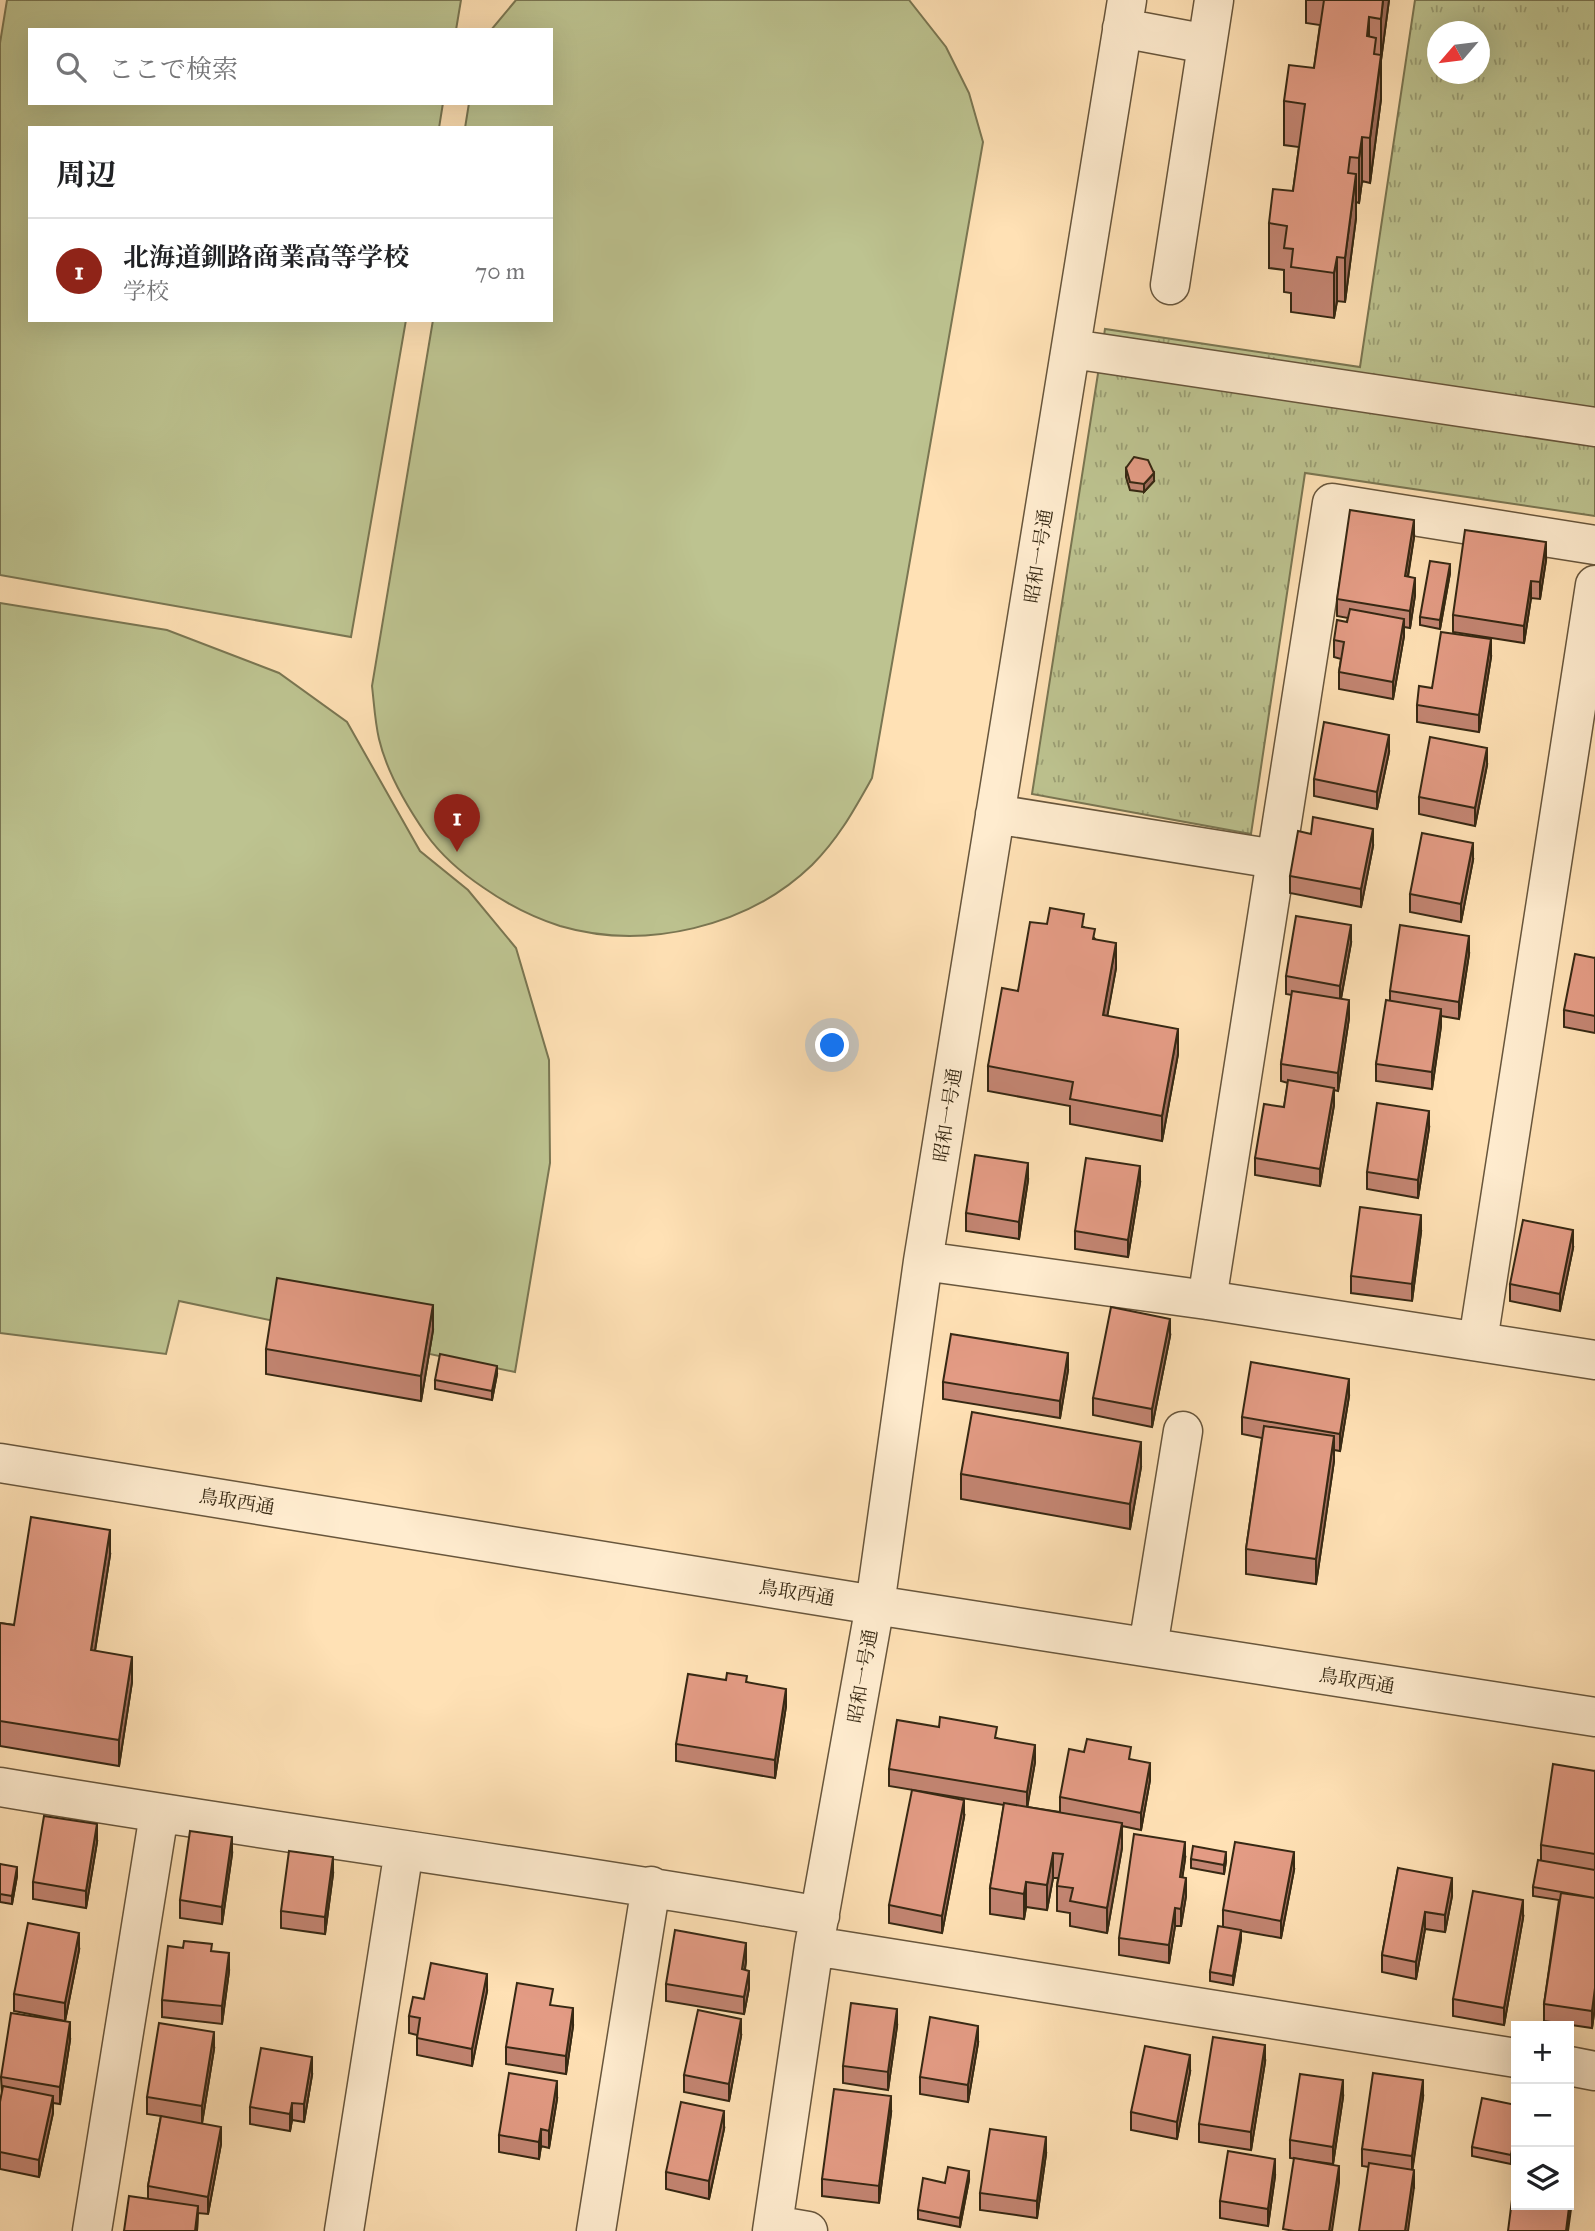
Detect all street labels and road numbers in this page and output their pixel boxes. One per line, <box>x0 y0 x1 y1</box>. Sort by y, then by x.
street label: 昭和一号通 <box>1020 507 1057 605</box>
street label: 昭和一号通 <box>929 1066 966 1164</box>
street label: 鳥取西通 <box>198 1484 276 1519</box>
street label: 鳥取西通 <box>758 1575 836 1610</box>
street label: 昭和一号通 <box>843 1627 882 1725</box>
street label: 鳥取西通 <box>1318 1663 1396 1698</box>

